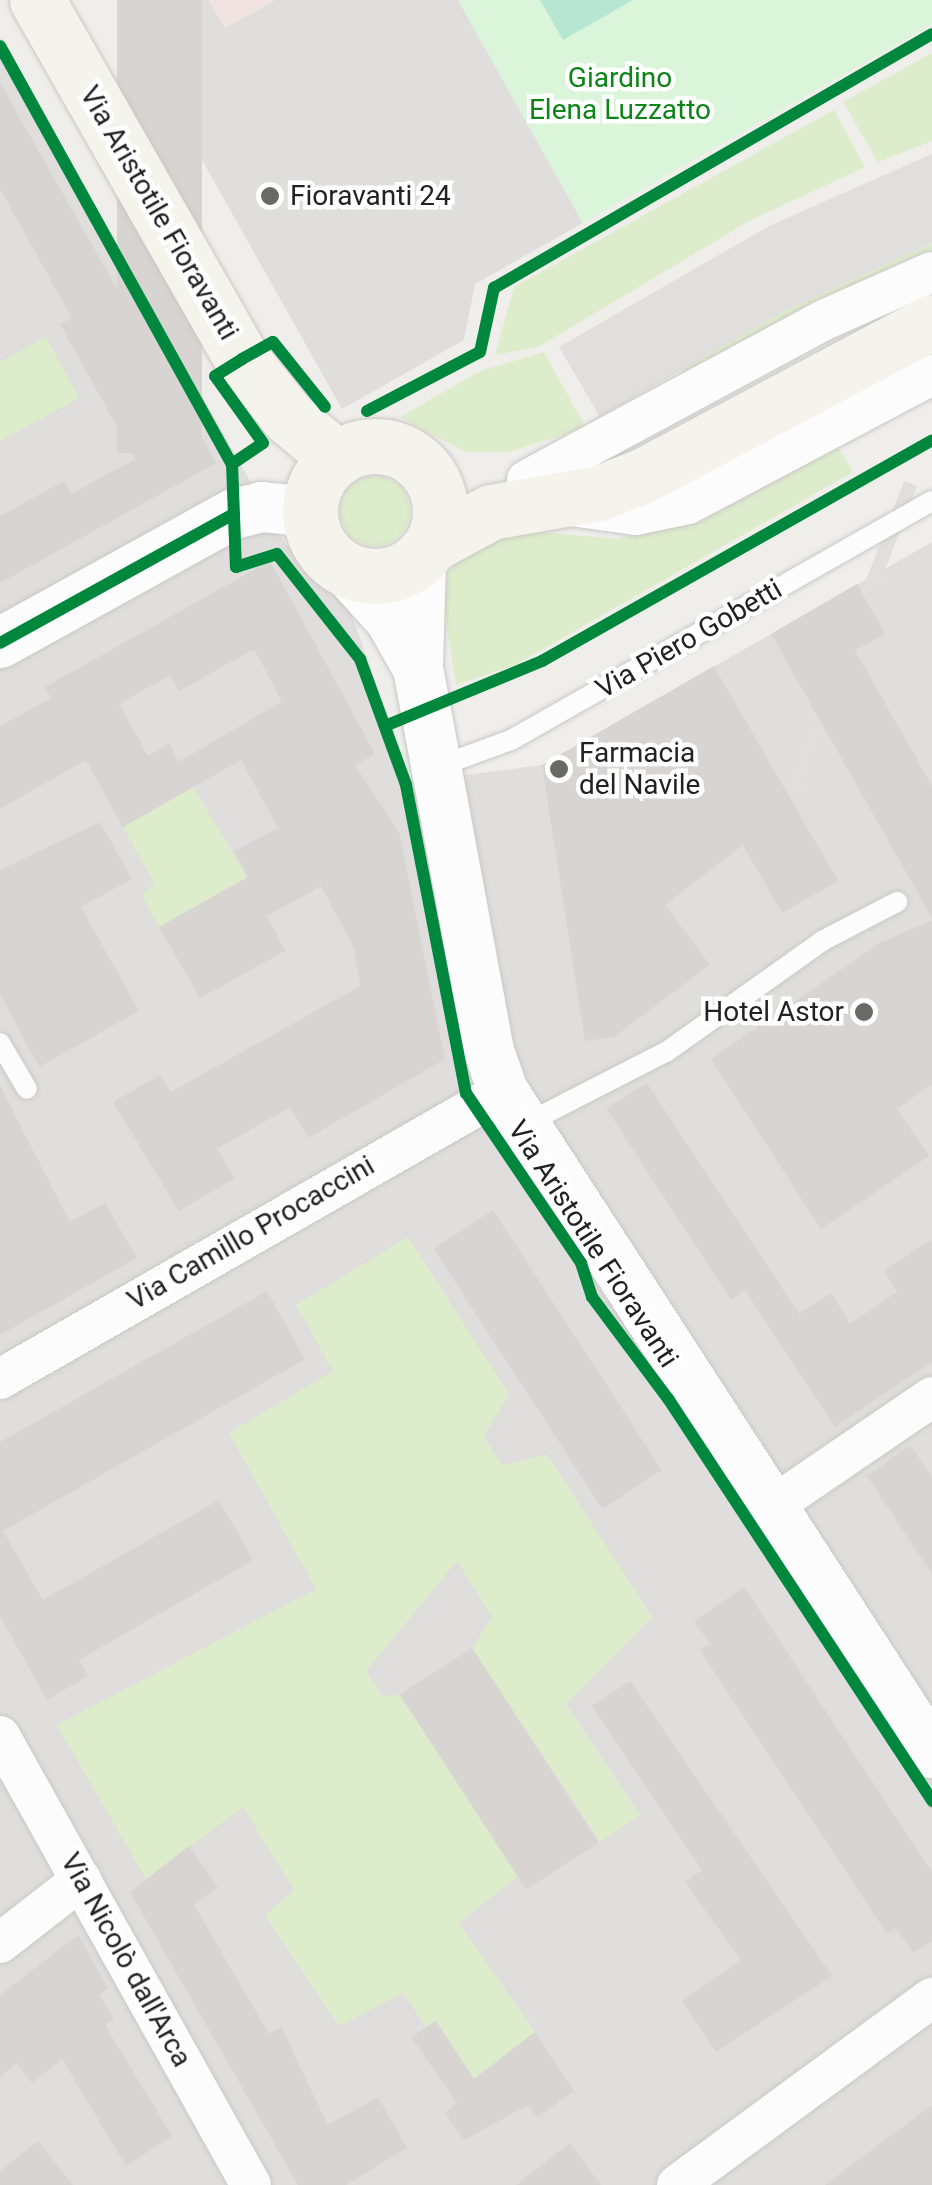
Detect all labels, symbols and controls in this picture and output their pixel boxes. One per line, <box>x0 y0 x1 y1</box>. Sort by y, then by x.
park label: Giardino Elena Luzzatto <box>529 61 711 127</box>
street label: Via Aristotile Fioravanti <box>73 80 245 346</box>
place label: Fioravanti 24 <box>290 179 451 213</box>
marker: Fioravanti 24 <box>259 185 281 207</box>
street label: Via Piero Gobetti <box>590 572 788 706</box>
place label: Farmacia del Navile <box>579 736 700 802</box>
marker: Farmacia del Navile <box>548 758 570 780</box>
place label: Hotel Astor <box>703 995 844 1029</box>
marker: Hotel Astor <box>853 1001 875 1023</box>
street label: Via Aristotile Fioravanti <box>501 1114 685 1374</box>
street label: Via Camillo Procaccini <box>122 1149 380 1317</box>
street label: Via Nicolò dall'Arca <box>53 1847 199 2073</box>

